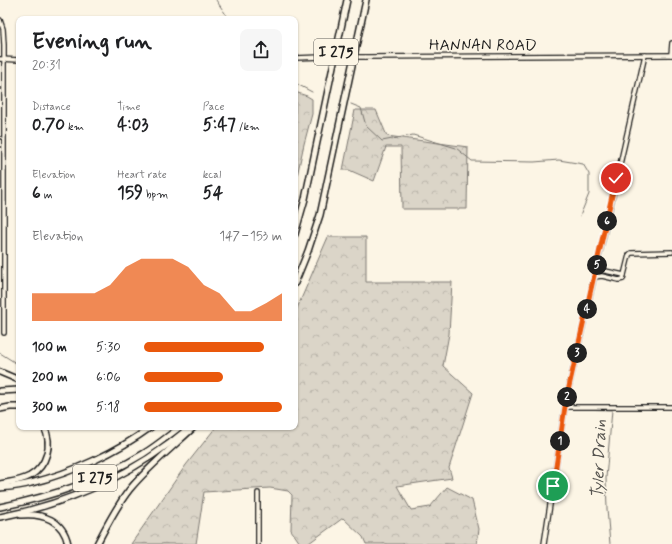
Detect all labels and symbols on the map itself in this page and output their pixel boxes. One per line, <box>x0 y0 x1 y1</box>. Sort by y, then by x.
street label: HANNAN ROAD <box>429 35 537 56</box>
road number: I 275 <box>314 39 358 65</box>
pin <box>599 161 633 195</box>
pin: 6 <box>597 211 617 231</box>
pin: 5 <box>587 255 607 275</box>
pin: 4 <box>577 299 597 319</box>
pin: 3 <box>567 343 587 363</box>
pin: 2 <box>557 387 577 407</box>
water label: Tyler Drain <box>587 419 611 499</box>
pin: 1 <box>550 431 570 451</box>
road number: I 275 <box>73 465 117 491</box>
pin <box>536 469 570 503</box>

